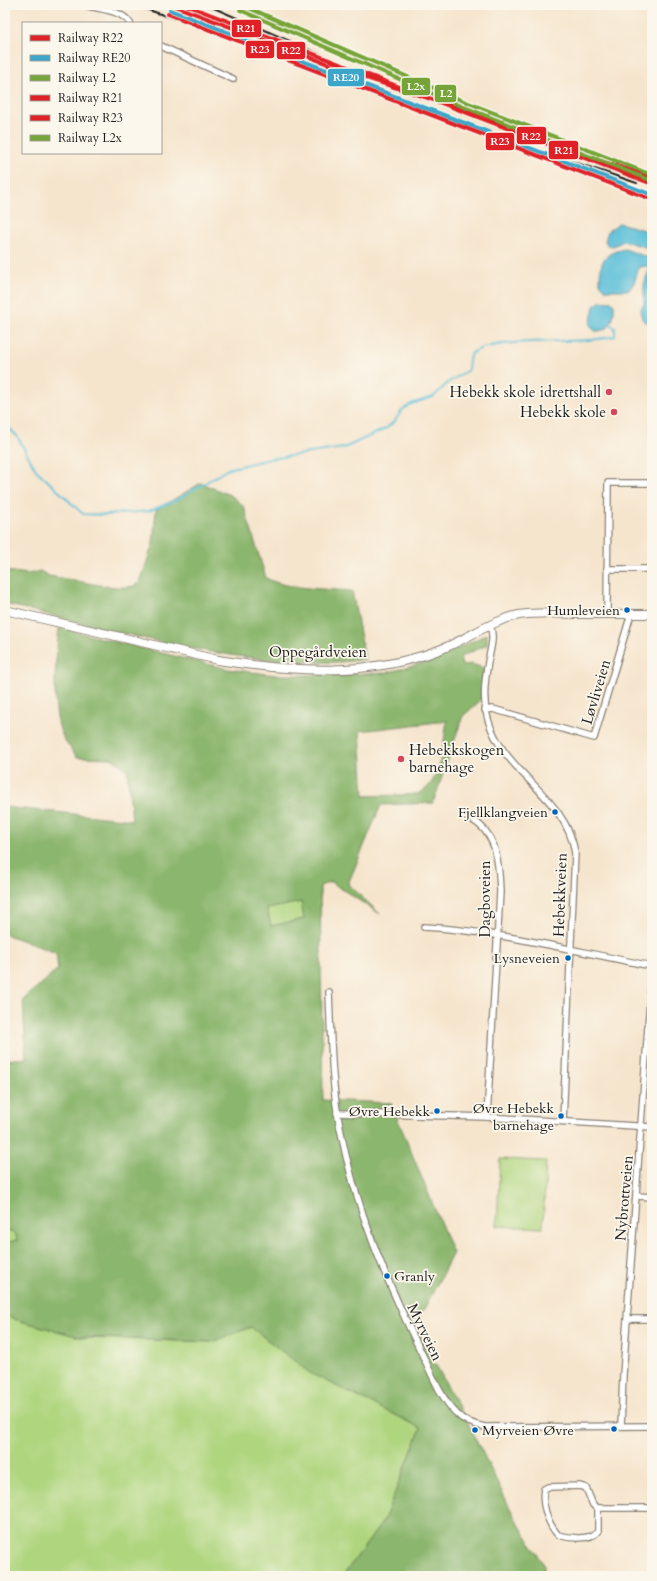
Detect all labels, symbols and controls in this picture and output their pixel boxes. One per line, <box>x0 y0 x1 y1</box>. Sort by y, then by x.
line badge: R21 <box>231 19 262 38</box>
text: R21 <box>236 21 256 36</box>
legend <box>22 22 162 154</box>
text: Railway R22 <box>58 30 123 46</box>
line badge: R23 <box>245 40 275 59</box>
line badge: R22 <box>276 41 306 60</box>
text: R23 <box>250 42 270 57</box>
text: R22 <box>281 43 301 58</box>
text: Railway RE20 <box>58 50 130 66</box>
line badge: RE20 <box>327 68 365 87</box>
text: Railway L2 <box>58 70 116 86</box>
text: RE20 <box>333 70 360 85</box>
line badge: L2x <box>401 77 431 96</box>
text: L2x <box>407 79 425 94</box>
line badge: L2 <box>434 84 457 103</box>
text: L2 <box>440 86 453 101</box>
text: Railway R21 <box>58 90 123 106</box>
text: Railway R23 <box>58 110 123 126</box>
line badge: R22 <box>516 126 547 145</box>
text: R22 <box>521 129 541 144</box>
text: Railway L2x <box>58 130 122 146</box>
line badge: R23 <box>485 132 515 151</box>
text: R23 <box>490 134 510 149</box>
line badge: R21 <box>548 140 579 160</box>
text: R21 <box>554 143 574 158</box>
place label: Hebekk skole idrettshall <box>450 382 601 402</box>
marker: Hebekk skole idrettshall <box>604 387 614 397</box>
place label: Hebekk skole <box>520 402 606 422</box>
marker: Hebekk skole <box>609 407 619 417</box>
place label: Humleveien <box>547 601 620 620</box>
marker: Humleveien <box>622 605 632 615</box>
street label: Oppegårdveien <box>269 642 367 662</box>
street label: Løvliveien <box>577 657 616 727</box>
place label: Hebekkskogen barnehage <box>409 740 505 777</box>
marker: Hebekkskogen barnehage <box>396 754 406 764</box>
place label: Fjellklangveien <box>458 803 548 822</box>
marker: Fjellklangveien <box>550 807 560 817</box>
street label: Hebekkveien <box>549 852 571 937</box>
street label: Dagboveien <box>475 860 495 938</box>
place label: Lysneveien <box>493 949 560 968</box>
marker: Lysneveien <box>563 953 573 963</box>
place label: Øvre Hebekk barnehage <box>473 1099 555 1135</box>
place label: Øvre Hebekk <box>349 1102 431 1121</box>
marker: Øvre Hebekk <box>432 1106 442 1116</box>
marker: Øvre Hebekk barnehage <box>556 1111 566 1121</box>
street label: Nybrottveien <box>610 1154 638 1242</box>
place label: Granly <box>394 1267 436 1286</box>
marker: Granly <box>382 1271 392 1281</box>
street label: Myrveien <box>403 1300 448 1364</box>
place label: Myrveien Øvre <box>482 1421 574 1440</box>
unlabelled marker <box>609 1424 619 1434</box>
marker: Myrveien Øvre <box>470 1425 480 1435</box>

